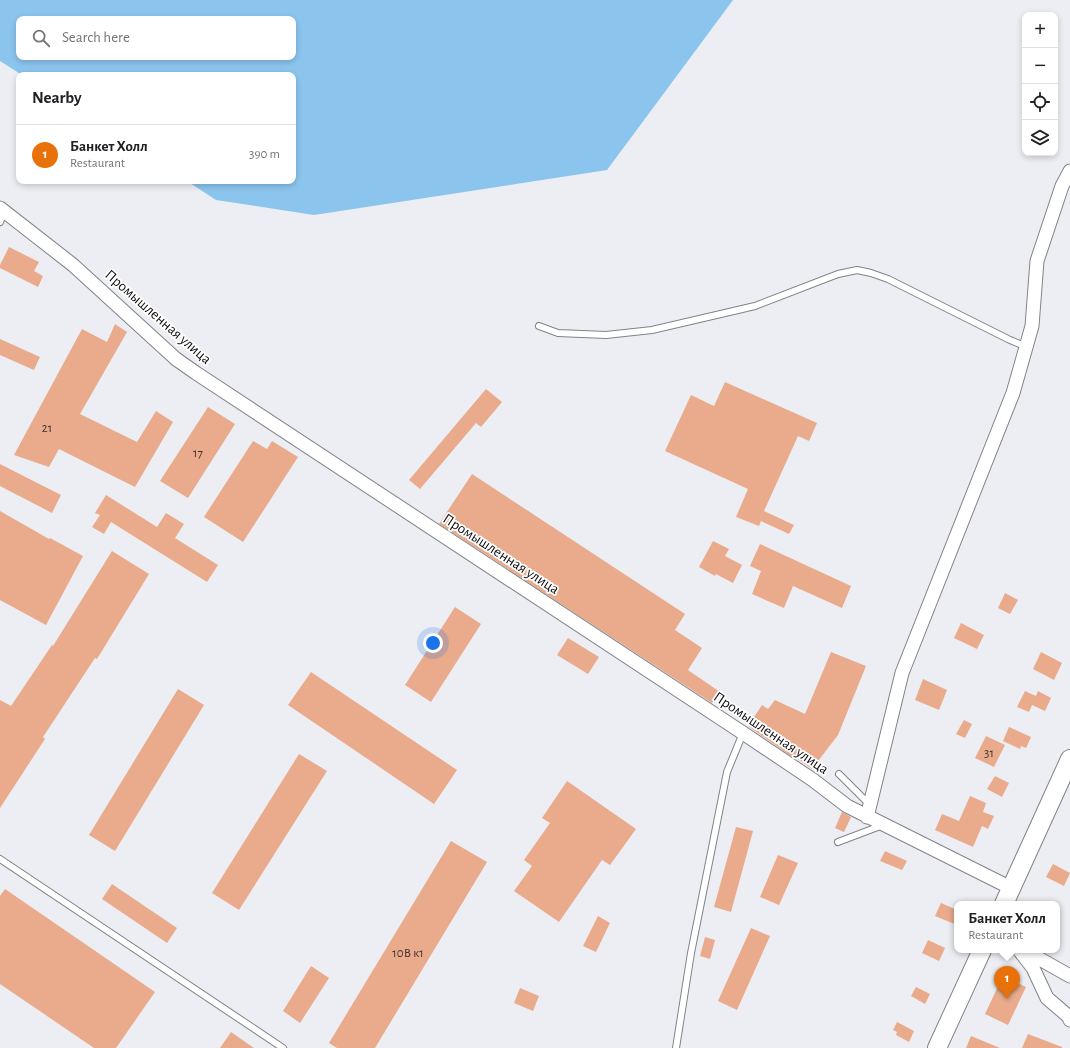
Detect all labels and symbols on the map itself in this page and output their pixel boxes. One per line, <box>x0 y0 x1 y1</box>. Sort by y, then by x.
street label: Промышленная улица <box>102 267 214 367</box>
house number: 21 <box>42 422 52 435</box>
house number: 17 <box>193 447 204 460</box>
street label: Промышленная улица <box>440 511 562 597</box>
your location <box>423 633 443 653</box>
street label: Промышленная улица <box>711 689 831 777</box>
house number: 31 <box>984 747 994 760</box>
house number: 10В к1 <box>392 947 424 960</box>
pin: 1 <box>994 966 1020 999</box>

